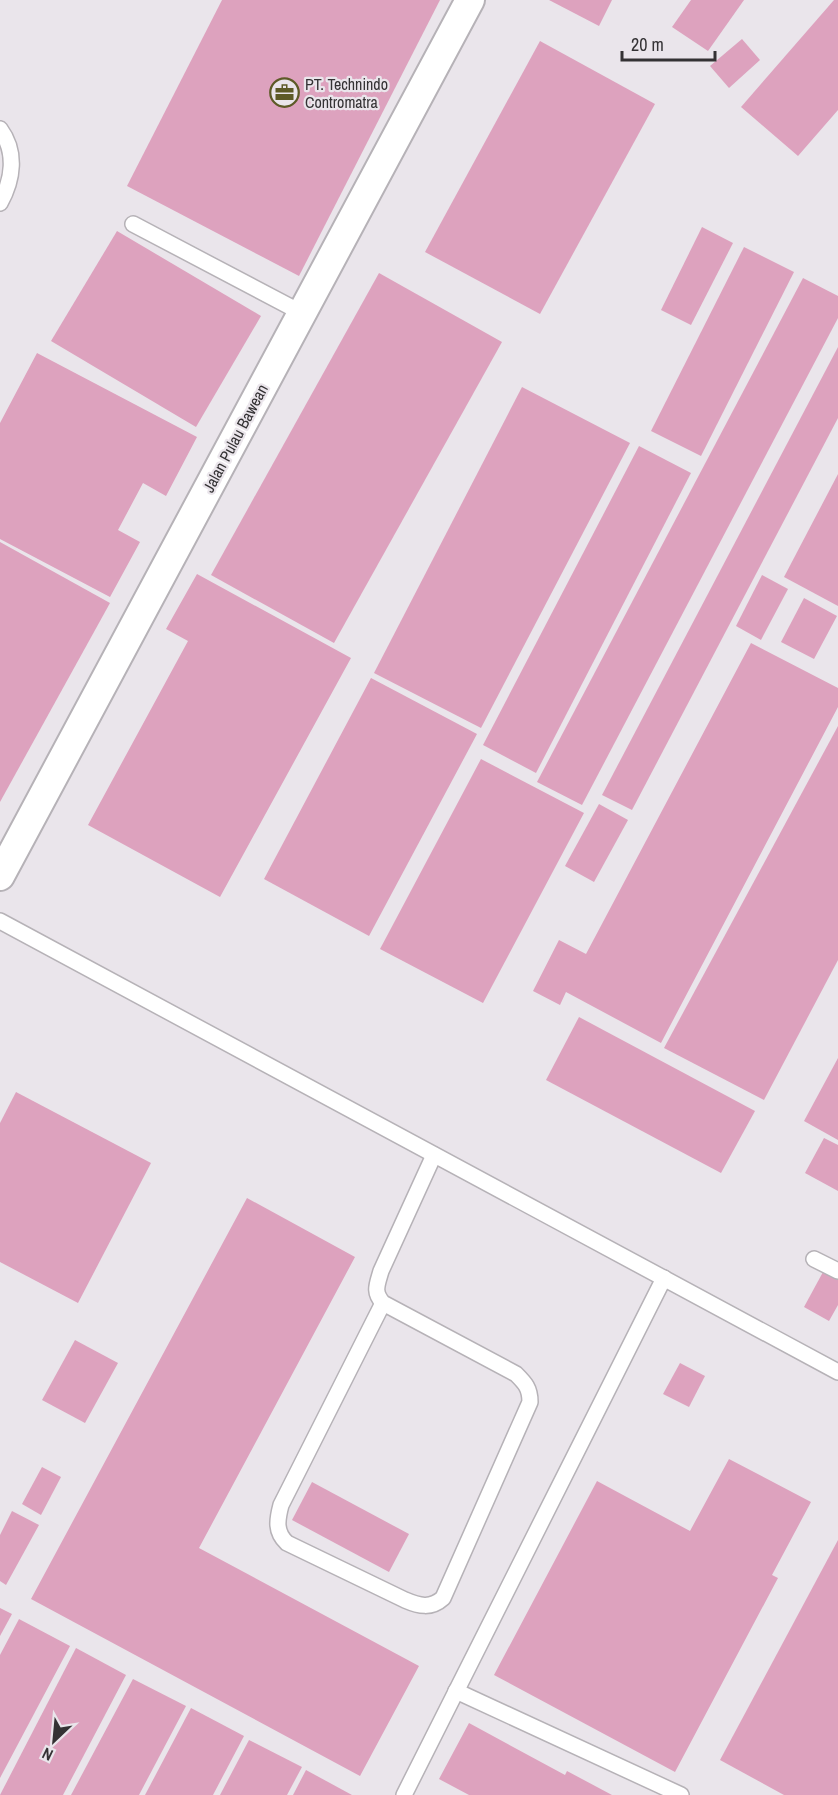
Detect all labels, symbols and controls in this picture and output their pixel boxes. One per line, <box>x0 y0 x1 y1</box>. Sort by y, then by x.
scale bar <box>622 24 715 62</box>
text: 20 m <box>631 32 664 57</box>
place label: PT. Technindo Contromatra <box>305 73 388 113</box>
office icon: PT. Technindo Contromatra <box>268 77 300 109</box>
street label: Jalan Pulau Bawean <box>197 380 273 496</box>
north arrow <box>24 1711 84 1771</box>
text: N <box>38 1743 57 1766</box>

